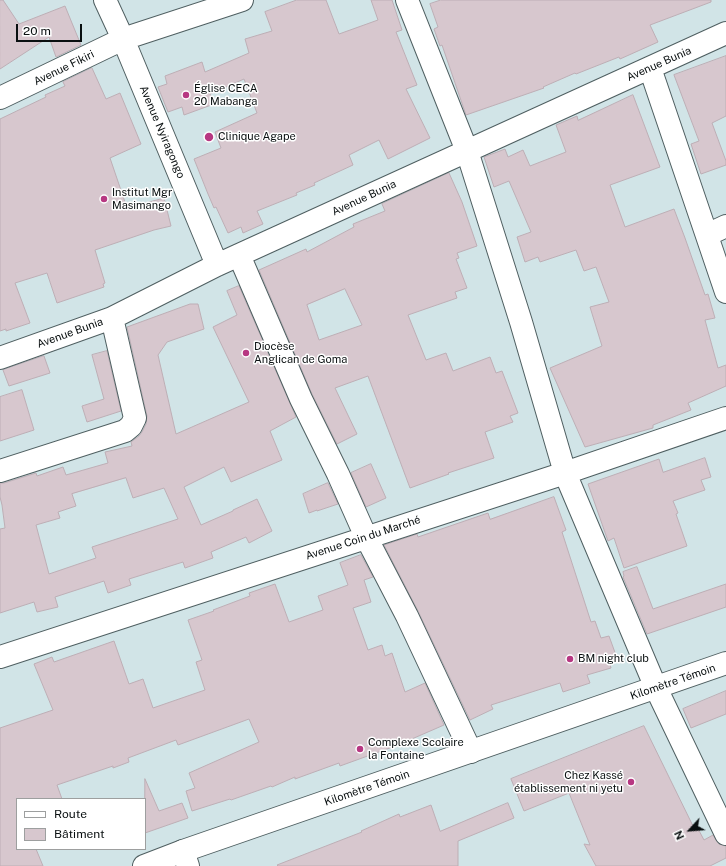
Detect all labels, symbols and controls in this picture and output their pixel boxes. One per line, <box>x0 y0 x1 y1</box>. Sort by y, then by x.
scale bar <box>18 16 84 42</box>
text: 20 m <box>23 24 51 38</box>
street label: Avenue Bunia <box>625 44 693 84</box>
street label: Avenue Fikiri <box>32 48 96 88</box>
place label: Église CECA 20 Mabanga <box>194 82 258 108</box>
street label: Avenue Nyiragongo <box>136 84 188 180</box>
marker: Église CECA 20 Mabanga <box>181 90 191 100</box>
place label: Clinique Agape <box>218 130 296 144</box>
marker: Clinique Agape <box>203 131 215 143</box>
street label: Avenue Bunia <box>330 177 398 219</box>
place label: Institut Mgr Masimango <box>112 186 172 212</box>
marker: Institut Mgr Masimango <box>99 194 109 204</box>
street label: Avenue Bunia <box>35 315 105 351</box>
place label: Diocèse Anglican de Goma <box>254 340 347 366</box>
marker: Diocèse Anglican de Goma <box>241 348 251 358</box>
street label: Avenue Coin du Marché <box>304 513 422 563</box>
place label: BM night club <box>578 652 649 666</box>
marker: BM night club <box>565 654 575 664</box>
street label: Kilomètre Témoin <box>629 661 717 703</box>
place label: Complexe Scolaire la Fontaine <box>368 736 464 762</box>
marker: Complexe Scolaire la Fontaine <box>355 744 365 754</box>
street label: Kilomètre Témoin <box>323 767 411 809</box>
place label: Chez Kassé établissement ni yetu <box>514 769 623 795</box>
marker: Chez Kassé établissement ni yetu <box>626 777 636 787</box>
legend <box>16 798 146 850</box>
text: Route <box>54 807 87 821</box>
north arrow <box>670 810 710 850</box>
text: Bâtiment <box>54 827 105 841</box>
text: N <box>672 829 686 842</box>

